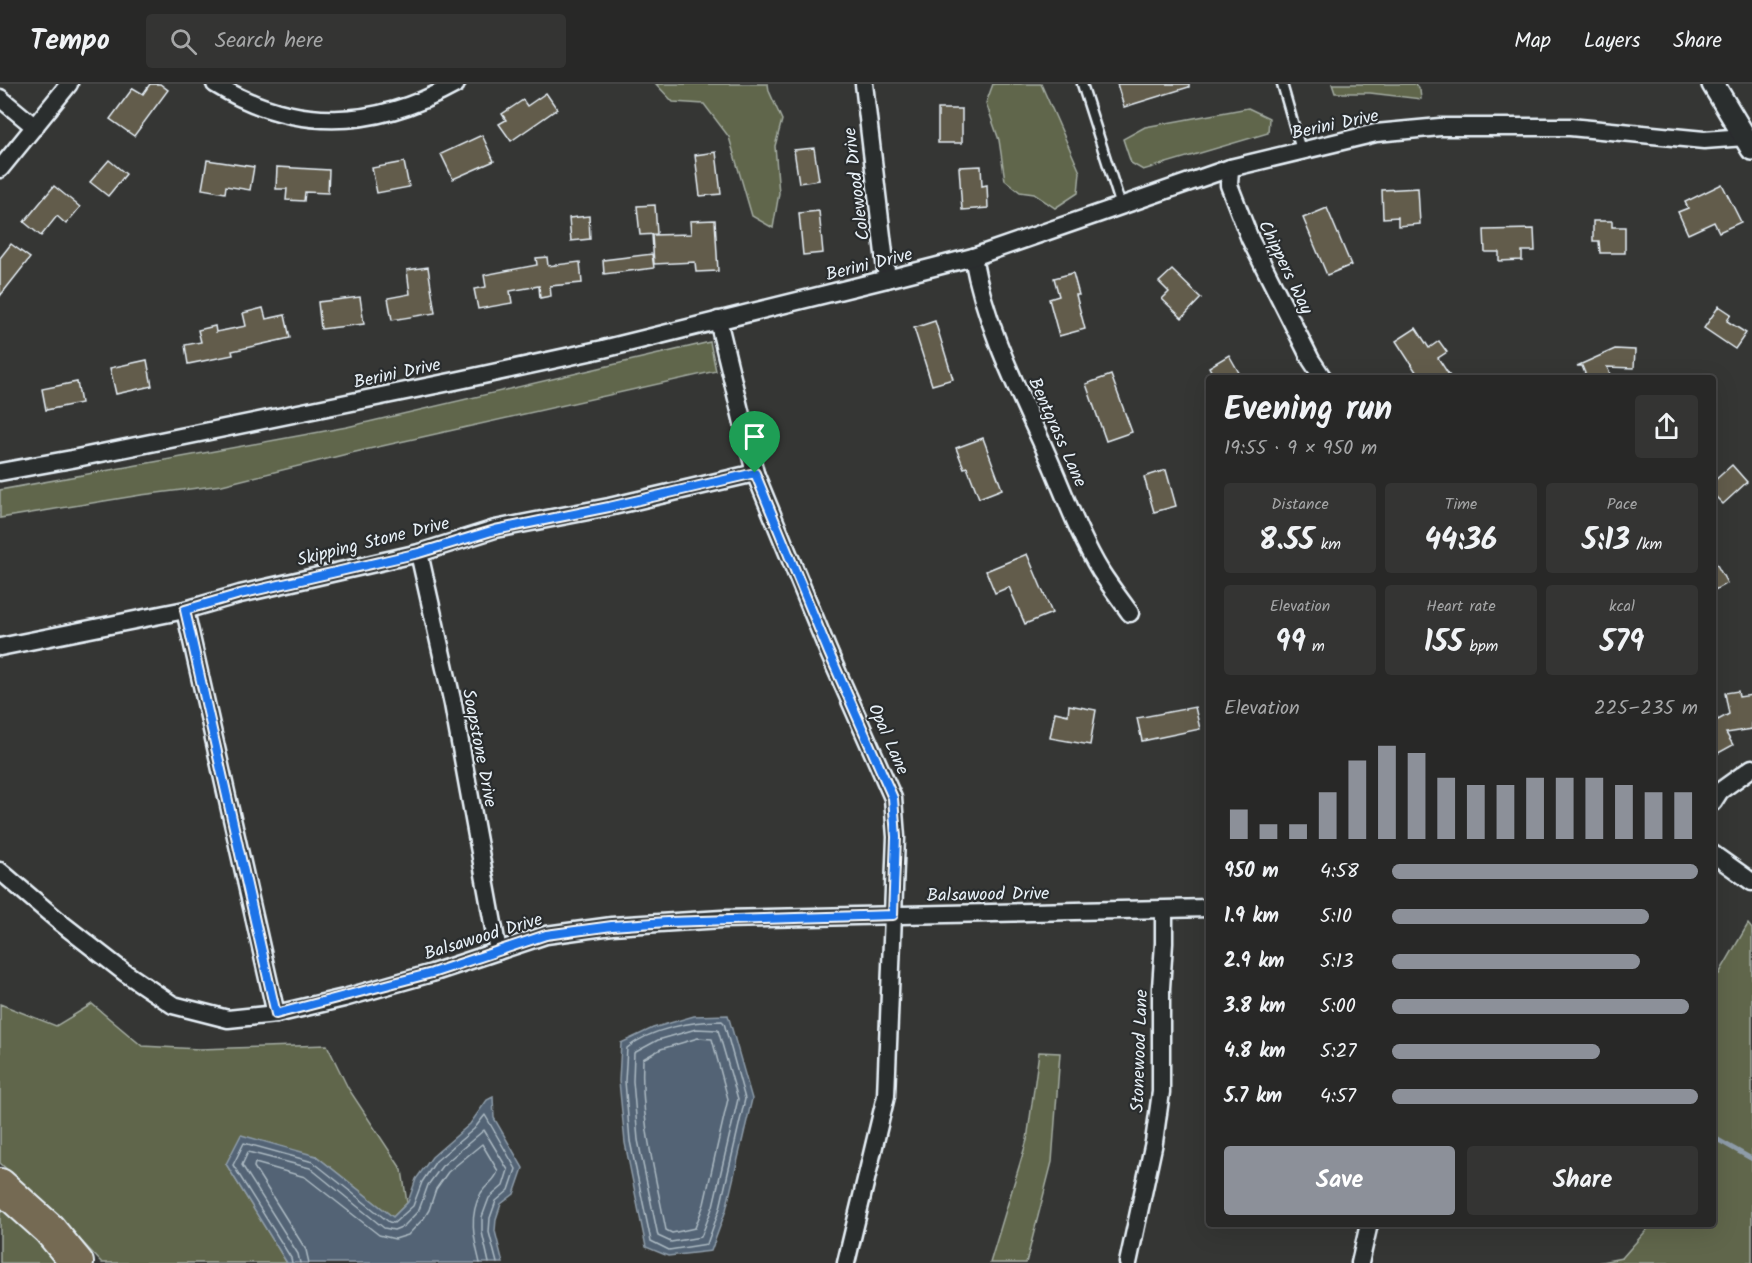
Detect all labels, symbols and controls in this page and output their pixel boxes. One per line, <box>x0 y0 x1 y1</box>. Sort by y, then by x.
search box <box>146 14 566 68</box>
text: Tempo <box>30 19 110 64</box>
text: Search here <box>215 24 323 59</box>
icon: search <box>167 25 200 58</box>
text: Map <box>1514 25 1551 58</box>
text: Layers <box>1584 25 1640 58</box>
text: Share <box>1673 25 1722 58</box>
street label: Berini Drive <box>1289 102 1382 149</box>
street label: Colewood Drive <box>836 126 879 242</box>
street label: Chippers Way <box>1249 216 1320 320</box>
street label: Berini Drive <box>823 241 916 290</box>
street label: Berini Drive <box>351 351 444 398</box>
street label: Bentgrass Lane <box>1019 373 1094 492</box>
text: Evening run <box>1224 384 1392 437</box>
button: share <box>1635 395 1698 458</box>
pin <box>729 411 780 473</box>
icon: arrive <box>738 420 771 453</box>
text: 19:55 · 9 × 950 m <box>1224 433 1377 465</box>
text: Distance <box>1271 492 1329 517</box>
text: Time <box>1445 492 1477 517</box>
text: Pace <box>1607 492 1637 517</box>
street label: Skipping Stone Drive <box>294 509 453 575</box>
text: 8.55 <box>1259 517 1314 565</box>
text: 44:36 <box>1425 517 1497 565</box>
text: 5:13 <box>1582 517 1630 565</box>
text: km <box>1314 532 1341 557</box>
text: /km <box>1630 532 1662 557</box>
text: Elevation <box>1270 594 1330 619</box>
text: Heart rate <box>1426 594 1496 619</box>
text: kcal <box>1609 594 1635 619</box>
text: 99 <box>1275 619 1306 667</box>
text: 155 <box>1424 619 1463 667</box>
text: 579 <box>1600 619 1644 667</box>
text: m <box>1306 634 1325 659</box>
text: bpm <box>1463 634 1498 659</box>
street label: Soapstone Drive <box>453 687 504 810</box>
text: Elevation <box>1224 693 1300 725</box>
text: 225–235 m <box>1594 693 1698 725</box>
street label: Opal Lane <box>859 699 916 780</box>
text: 950 m <box>1224 856 1279 888</box>
text: 4:58 <box>1320 856 1359 888</box>
street label: Balsawood Drive <box>926 880 1050 911</box>
text: 1.9 km <box>1224 901 1279 933</box>
text: 5:10 <box>1320 901 1352 933</box>
street label: Balsawood Drive <box>421 906 546 969</box>
text: 2.9 km <box>1224 946 1284 978</box>
text: 5:13 <box>1320 946 1353 978</box>
street label: Stonewood Lane <box>1124 989 1157 1113</box>
text: 3.8 km <box>1224 991 1285 1023</box>
text: 5:00 <box>1320 991 1356 1023</box>
text: 4.8 km <box>1224 1036 1285 1068</box>
text: 5:27 <box>1320 1036 1357 1068</box>
text: 5.7 km <box>1224 1081 1282 1113</box>
text: 4:57 <box>1320 1081 1356 1113</box>
button: Save <box>1224 1146 1455 1215</box>
button: Share <box>1467 1146 1698 1215</box>

